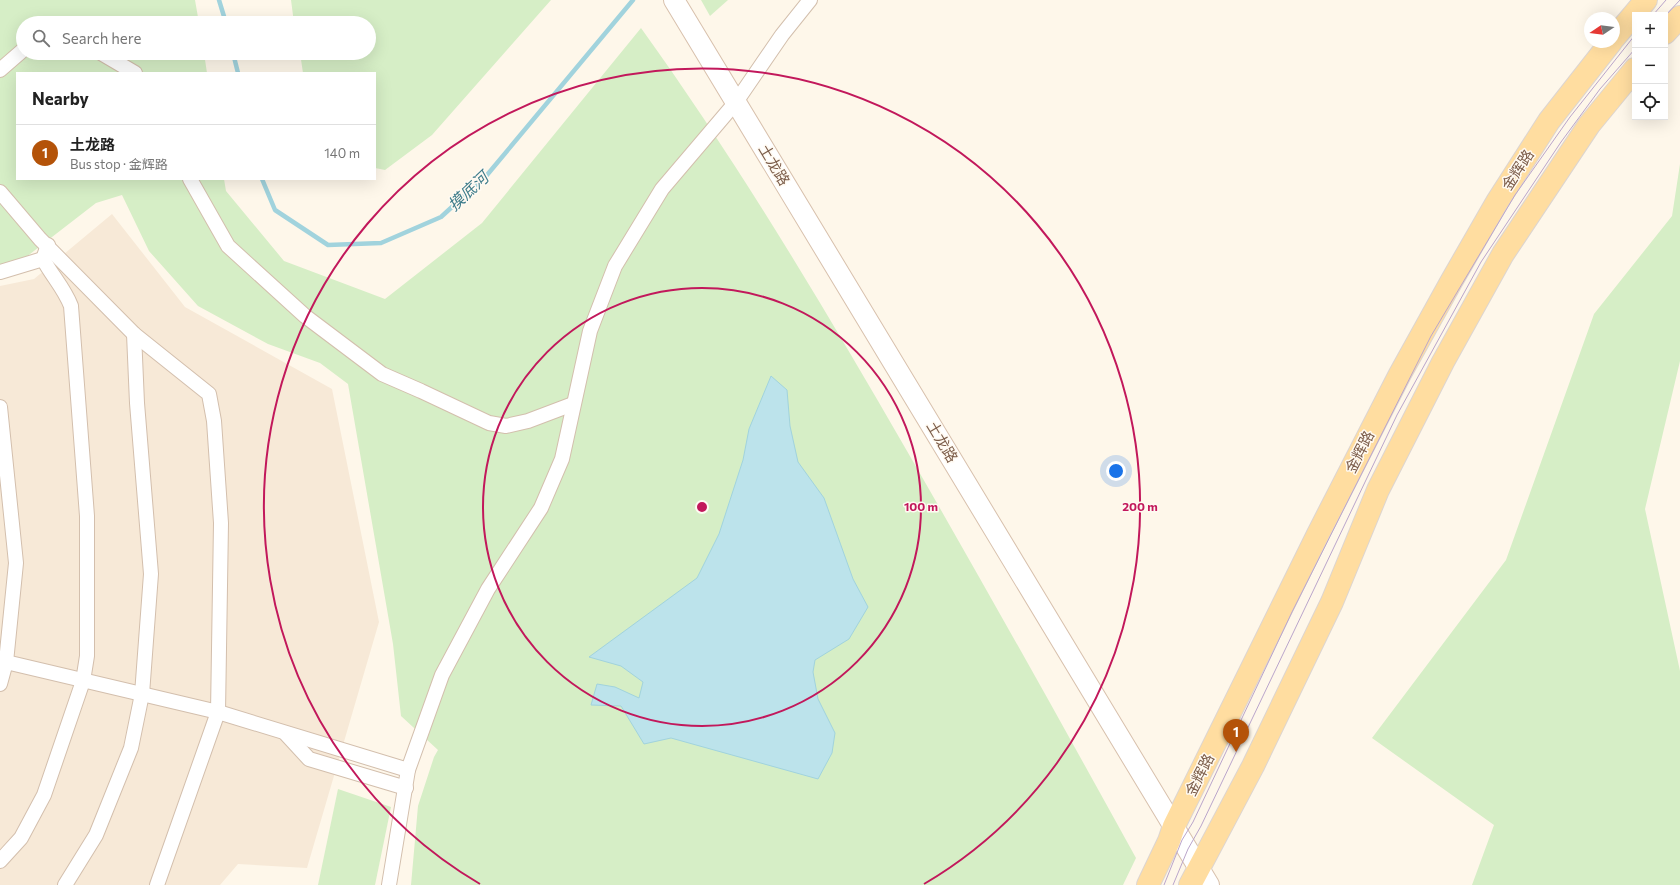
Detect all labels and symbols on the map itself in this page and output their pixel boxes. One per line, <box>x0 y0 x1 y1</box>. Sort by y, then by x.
north arrow <box>1584 12 1620 48</box>
street label: 土龙路 <box>756 141 794 188</box>
street label: 金辉路 <box>1497 146 1537 193</box>
water label: 摸底河 <box>444 165 494 214</box>
street label: 土龙路 <box>924 418 962 465</box>
street label: 金辉路 <box>1341 427 1377 476</box>
your location <box>1106 461 1126 481</box>
text: 100 m <box>904 499 938 513</box>
text: 200 m <box>1122 499 1158 513</box>
centre of rings <box>695 500 709 514</box>
pin: 1 <box>1223 719 1249 752</box>
street label: 金辉路 <box>1181 750 1217 799</box>

